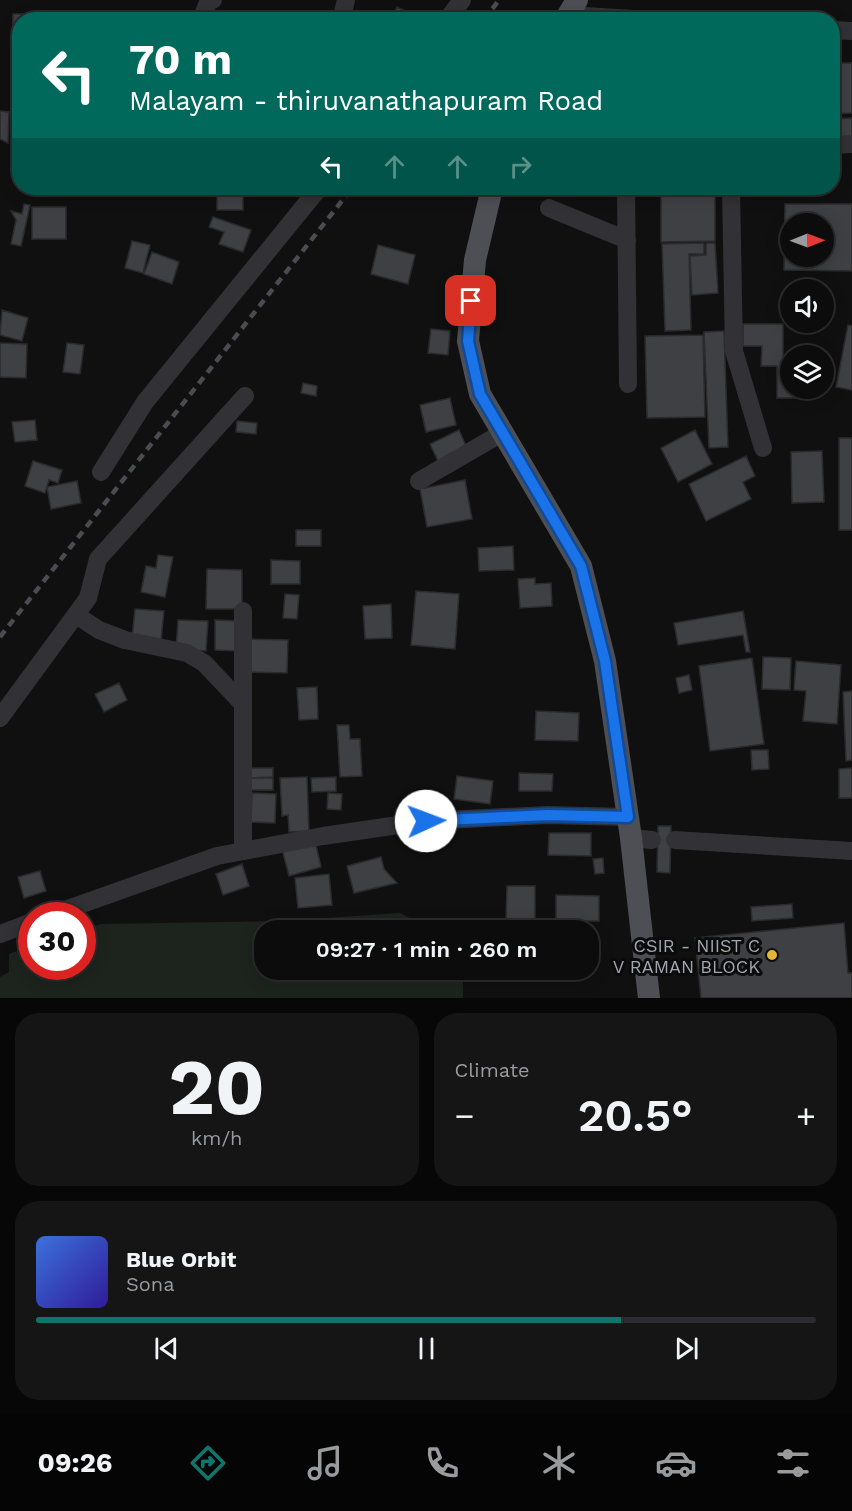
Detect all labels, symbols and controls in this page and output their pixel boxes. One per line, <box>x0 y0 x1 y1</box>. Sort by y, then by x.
text: 70 m <box>129 35 232 84</box>
icon: left <box>30 36 108 114</box>
text: Malayam - thiruvanathapuram Road <box>129 85 603 117</box>
icon: left <box>315 150 348 183</box>
icon: ahead <box>378 150 411 183</box>
icon: ahead <box>441 150 474 183</box>
icon: right <box>504 150 537 183</box>
north arrow <box>780 213 834 267</box>
map controls <box>780 213 834 399</box>
pin <box>445 275 496 326</box>
button: sound <box>780 279 834 333</box>
icon: arrive <box>454 284 487 317</box>
button: layers <box>780 345 834 399</box>
position arrow <box>394 789 458 853</box>
speed limit sign: 30 <box>18 902 96 980</box>
place label: CSIR - NIIST C V RAMAN BLOCK <box>613 935 760 977</box>
text: 09:27 · 1 min · 260 m <box>316 937 537 962</box>
marker: CSIR - NIIST C V RAMAN BLOCK <box>765 948 779 962</box>
text: 20 <box>168 1041 265 1133</box>
text: Climate <box>455 1058 530 1082</box>
text: 20.5° <box>578 1089 693 1142</box>
text: − <box>455 1096 474 1135</box>
text: + <box>796 1096 816 1135</box>
text: km/h <box>191 1126 243 1150</box>
text: Blue Orbit <box>126 1247 236 1272</box>
text: Sona <box>126 1272 175 1296</box>
icon: previous <box>150 1332 183 1365</box>
icon: pause <box>410 1332 443 1365</box>
icon: next <box>670 1332 703 1365</box>
icon: directions <box>187 1442 229 1484</box>
icon: music <box>304 1442 346 1484</box>
icon: phone <box>421 1442 463 1484</box>
icon: climate <box>538 1442 580 1484</box>
icon: car <box>655 1442 697 1484</box>
icon: filters <box>772 1442 814 1484</box>
text: 09:26 <box>38 1447 112 1479</box>

